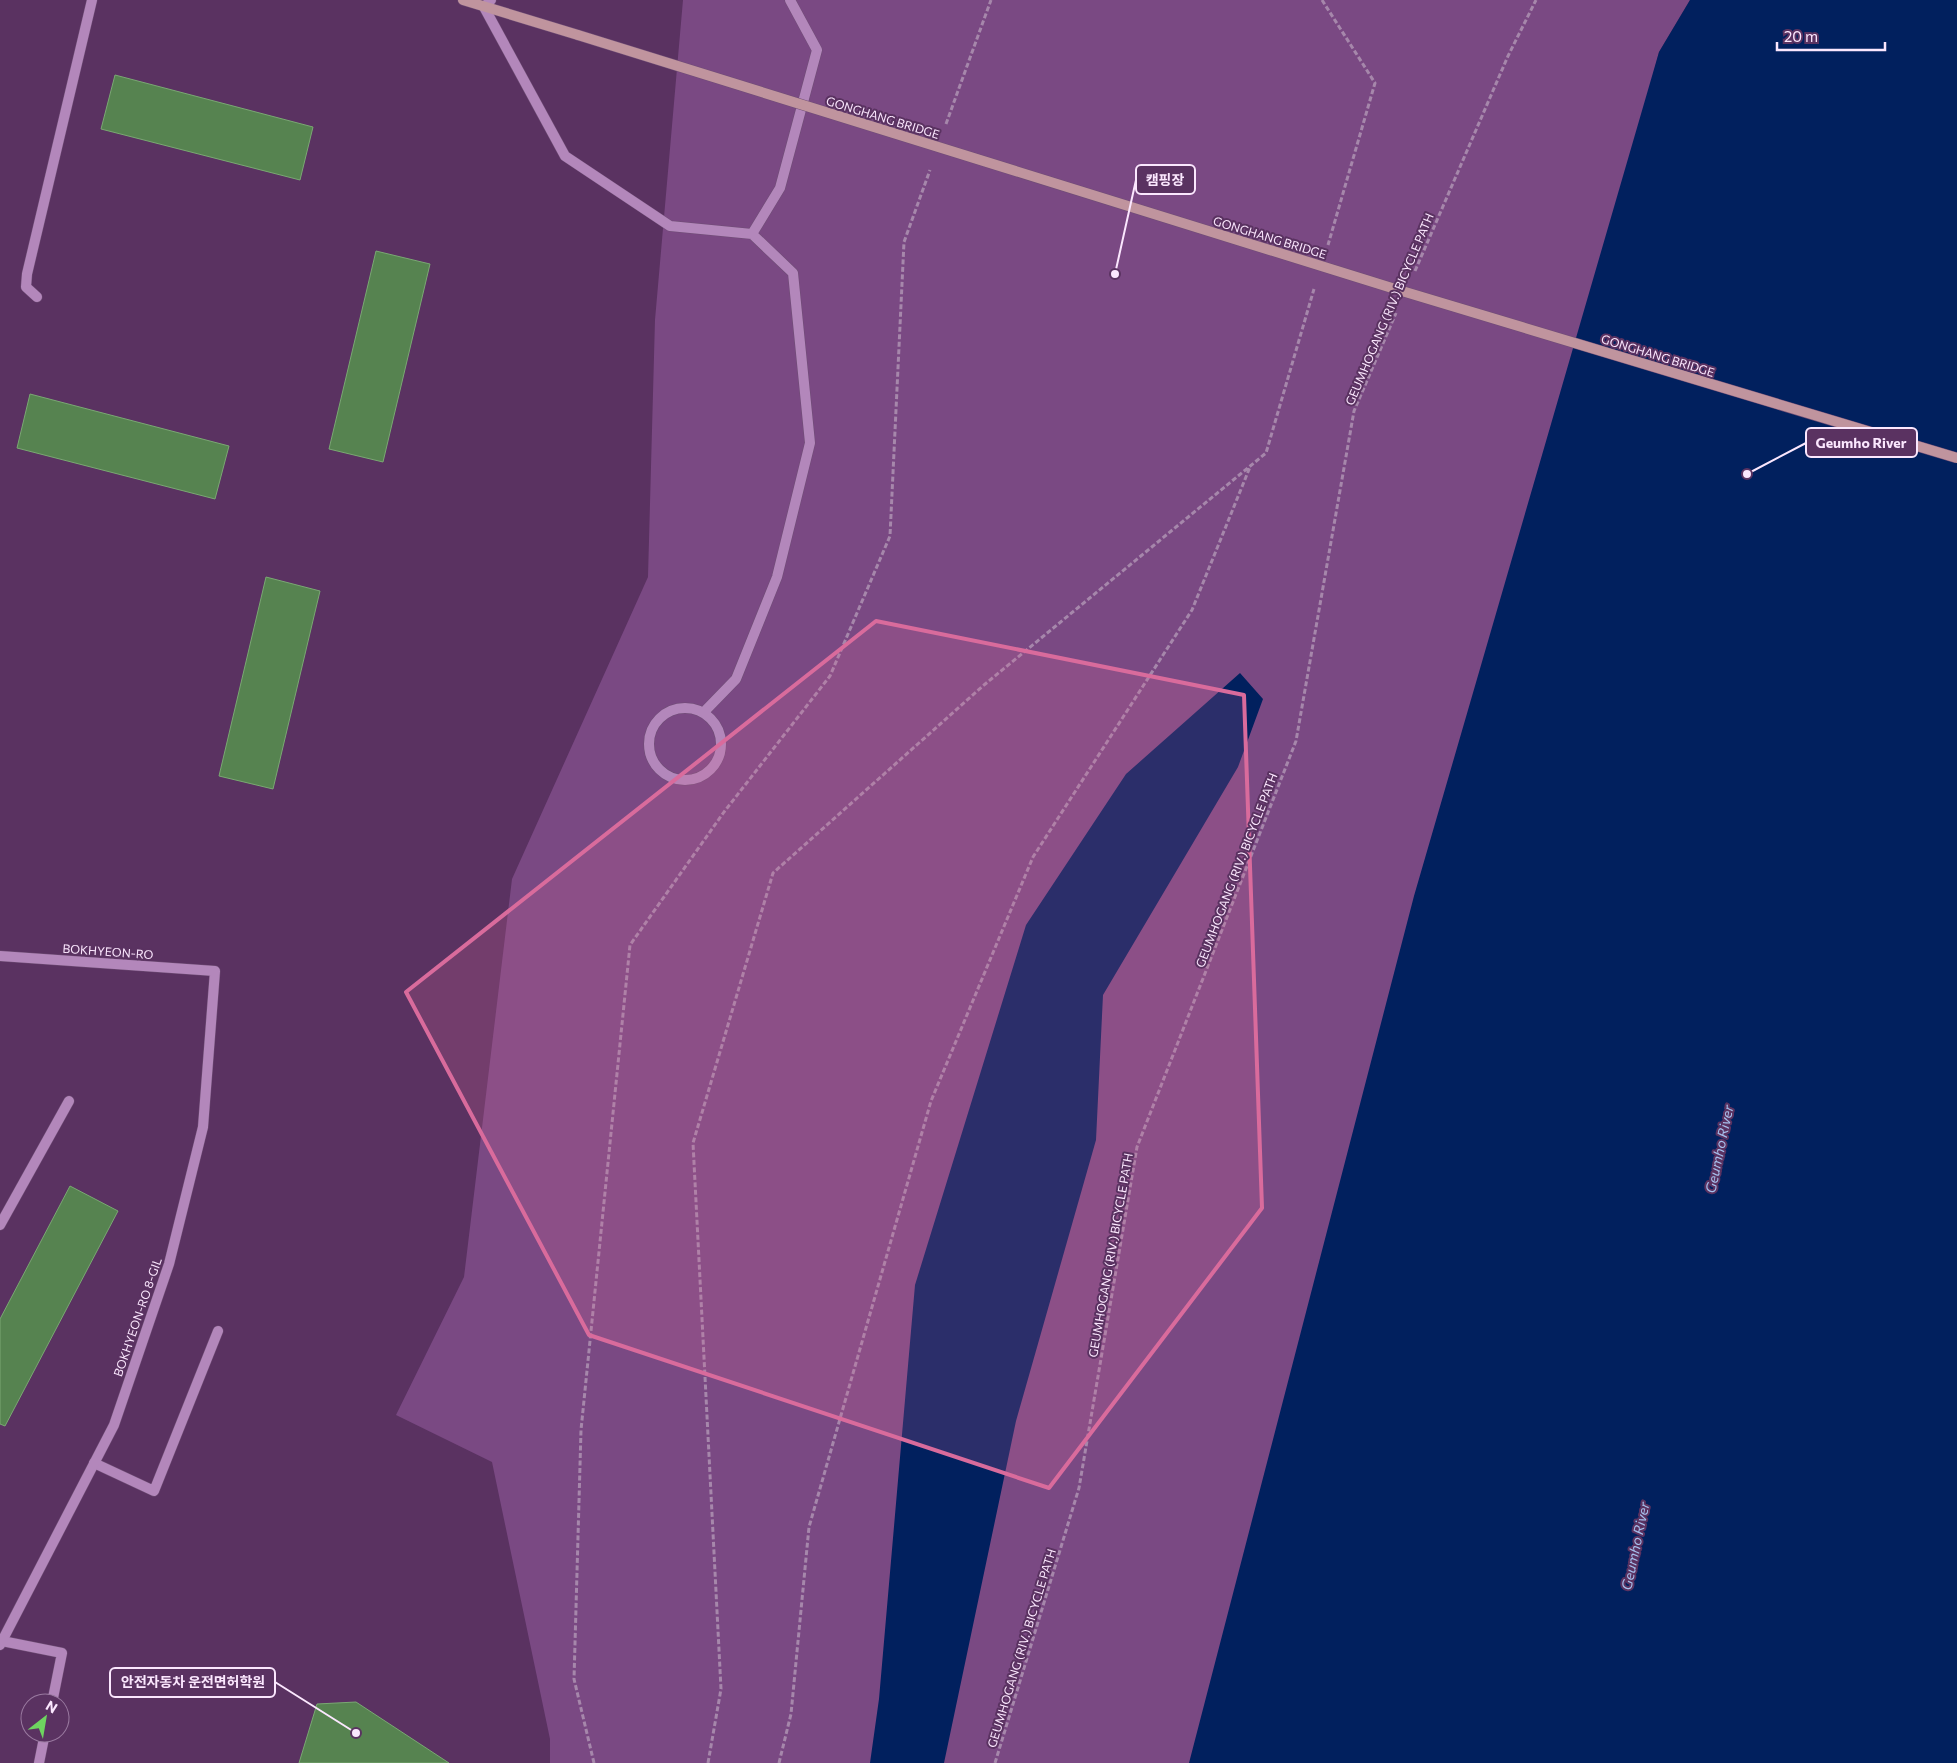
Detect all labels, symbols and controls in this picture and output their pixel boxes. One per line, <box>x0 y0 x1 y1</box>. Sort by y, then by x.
scale bar <box>1777 20 1884 52</box>
text: 20 m <box>1784 27 1818 45</box>
street label: GONGHANG BRIDGE <box>825 93 941 141</box>
callout: 캠핑장 <box>1136 165 1195 194</box>
text: 캠핑장 <box>1146 171 1184 188</box>
street label: GEUMHOGANG (RIV.) BICYCLE PATH <box>1342 211 1436 407</box>
street label: GONGHANG BRIDGE <box>1212 213 1328 261</box>
street label: GONGHANG BRIDGE <box>1600 331 1716 379</box>
callout: Geumho River <box>1806 428 1917 457</box>
text: Geumho River <box>1816 434 1907 451</box>
street label: GEUMHOGANG (RIV.) BICYCLE PATH <box>1192 771 1280 969</box>
street label: BOKHYEON-RO <box>62 941 154 961</box>
water label: Geumho River <box>1701 1103 1737 1195</box>
street label: GEUMHOGANG (RIV.) BICYCLE PATH <box>1085 1152 1135 1358</box>
street label: BOKHYEON-RO 8-GIL <box>110 1256 164 1378</box>
water label: Geumho River <box>1617 1500 1653 1592</box>
street label: GEUMHOGANG (RIV.) BICYCLE PATH <box>984 1547 1058 1749</box>
callout: 안전자동차 운전면허학원 <box>110 1668 275 1697</box>
text: 안전자동차 운전면허학원 <box>121 1673 265 1690</box>
north arrow <box>20 1693 70 1743</box>
text: N <box>43 1696 61 1716</box>

